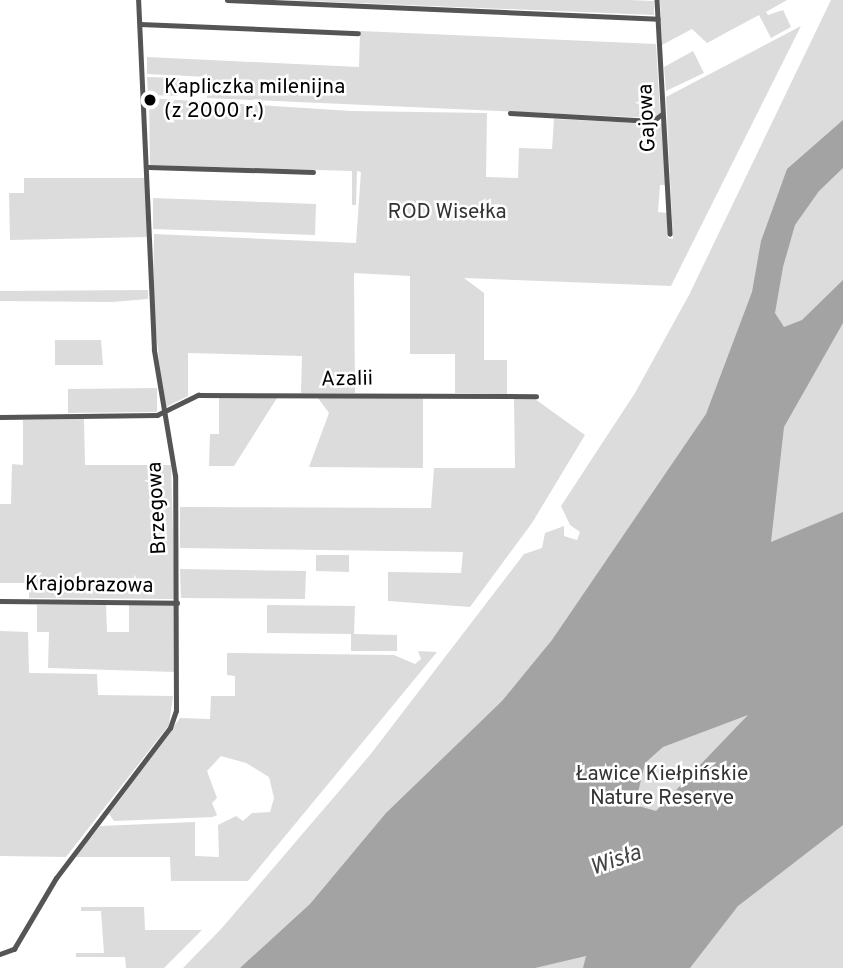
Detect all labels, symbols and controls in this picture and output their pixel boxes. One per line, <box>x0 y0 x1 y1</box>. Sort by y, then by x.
place label: Kapliczka milenijna (z 2000 r.) <box>164 75 345 125</box>
street label: Gajowa <box>634 83 662 153</box>
marker: Kapliczka milenijna (z 2000 r.) <box>142 92 158 108</box>
park label: ROD Wisełka <box>387 200 507 226</box>
street label: Azalii <box>321 367 373 393</box>
street label: Brzegowa <box>143 461 173 555</box>
street label: Krajobrazowa <box>24 572 154 600</box>
park label: Ławice Kiełpińskie Nature Reserve <box>576 762 748 812</box>
water label: Wisła <box>587 840 645 884</box>

